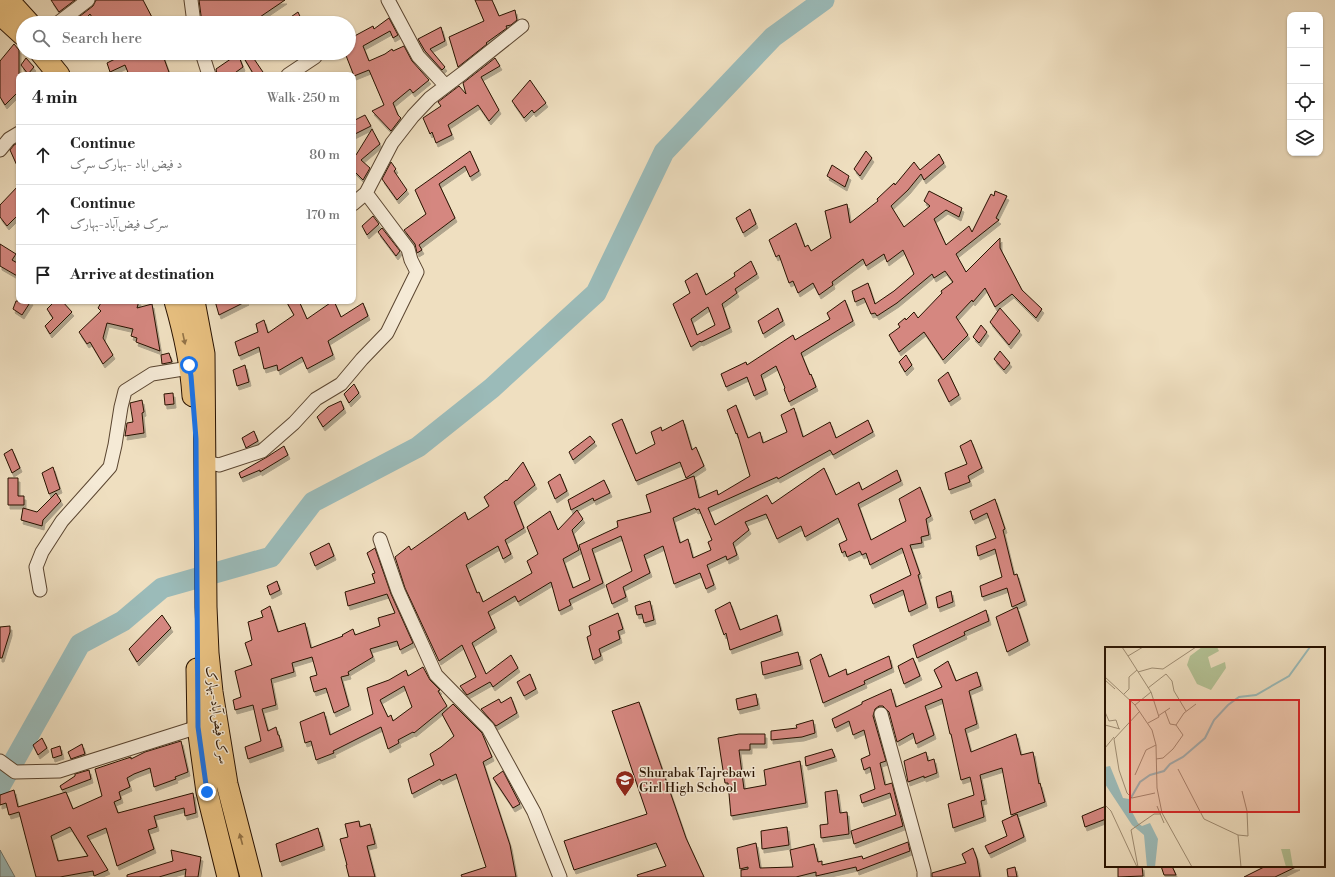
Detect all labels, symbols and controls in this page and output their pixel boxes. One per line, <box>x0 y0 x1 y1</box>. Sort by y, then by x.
map controls <box>1287 12 1323 156</box>
button: + <box>1287 12 1323 48</box>
search box <box>16 16 356 60</box>
icon: search <box>30 27 52 49</box>
text: Search here <box>62 29 142 48</box>
button: − <box>1287 48 1323 84</box>
button: locate <box>1287 84 1323 120</box>
text: 4 min <box>32 87 77 109</box>
text: Walk · 250 m <box>267 90 340 106</box>
button: layers <box>1287 120 1323 156</box>
text: Continue <box>70 134 135 153</box>
icon: ahead <box>32 144 54 166</box>
text: 80 m <box>309 147 340 163</box>
text: د فیض اباد -بهارک سړک <box>70 156 182 172</box>
text: Continue <box>70 194 135 213</box>
icon: ahead <box>32 204 54 226</box>
text: 170 m <box>306 207 340 223</box>
text: سرک فیض‌آباد-بهارک <box>70 216 168 232</box>
icon: arrive <box>32 264 54 286</box>
text: Arrive at destination <box>70 265 214 284</box>
one-way arrow <box>181 333 187 345</box>
route start <box>180 356 198 374</box>
inset map <box>1105 647 1325 867</box>
street label: سرک فیض‌آباد-بهارک <box>202 665 232 765</box>
place label: Shurabak Tajrebawi Girl High School <box>639 765 756 796</box>
school or university icon: Shurabak Tajrebawi Girl High School <box>614 769 636 797</box>
route end <box>198 783 216 801</box>
one-way arrow <box>238 833 244 846</box>

